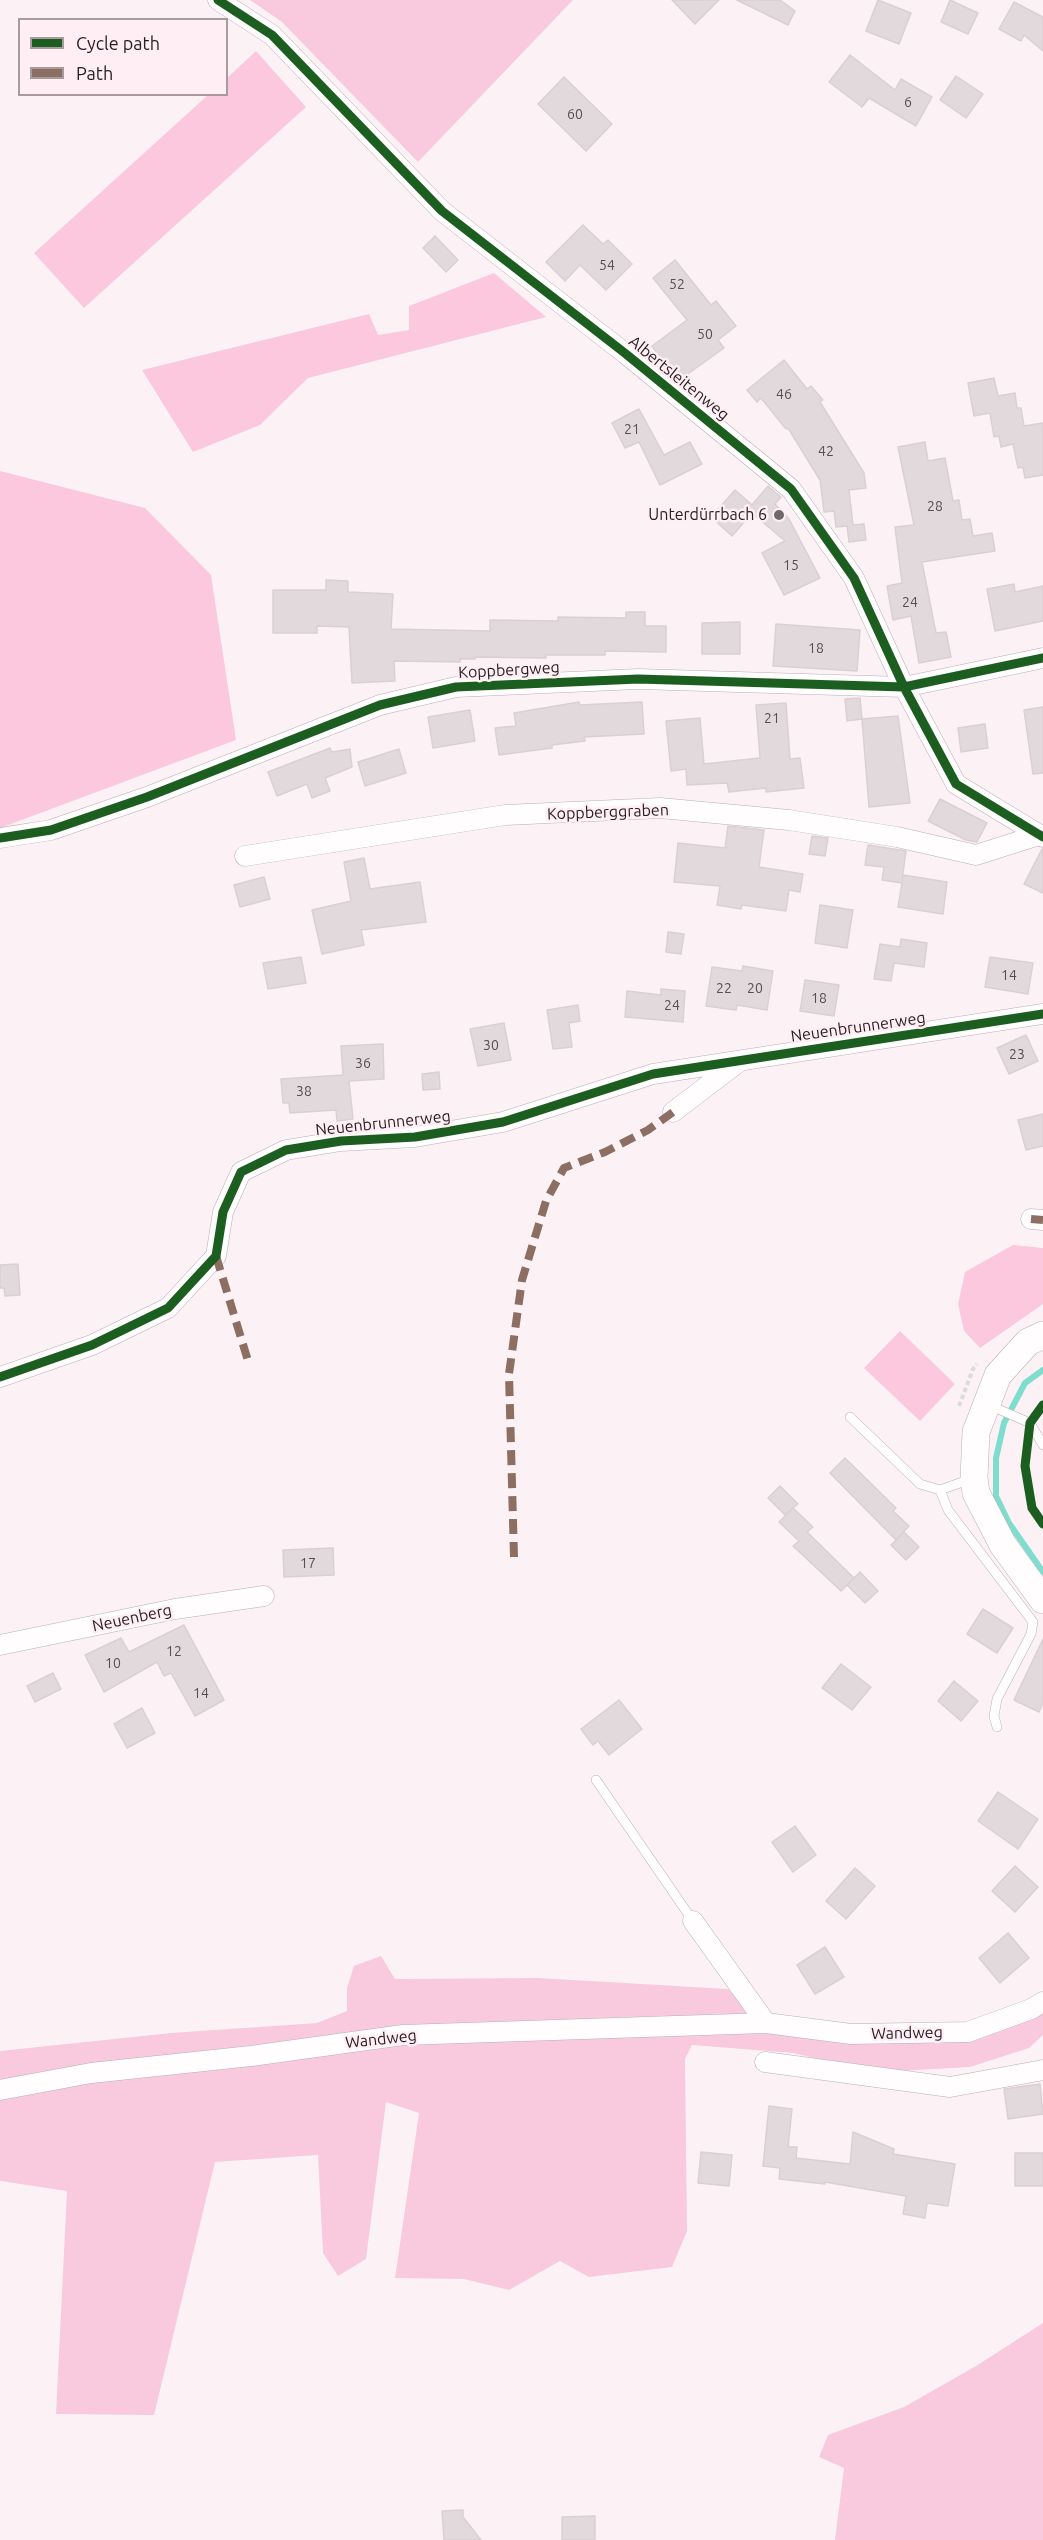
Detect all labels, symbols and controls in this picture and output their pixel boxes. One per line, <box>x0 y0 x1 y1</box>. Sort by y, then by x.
legend <box>18 18 228 96</box>
text: Cycle path <box>76 33 160 53</box>
text: Path <box>76 63 113 83</box>
house number: 6 <box>904 94 912 110</box>
house number: 60 <box>567 106 583 122</box>
house number: 54 <box>599 257 615 273</box>
house number: 52 <box>669 276 685 292</box>
house number: 50 <box>697 326 713 342</box>
street label: Albertsleitenweg <box>625 332 733 424</box>
house number: 46 <box>776 386 792 402</box>
house number: 21 <box>624 421 640 437</box>
house number: 42 <box>818 443 834 459</box>
house number: 28 <box>927 498 943 514</box>
place label: Unterdürrbach 6 <box>648 505 767 525</box>
marker: Unterdürrbach 6 <box>772 508 786 522</box>
house number: 15 <box>783 557 799 573</box>
house number: 24 <box>902 594 918 610</box>
house number: 18 <box>808 640 824 656</box>
street label: Koppbergweg <box>458 658 560 682</box>
house number: 21 <box>764 710 780 726</box>
street label: Koppberggraben <box>547 800 669 824</box>
house number: 14 <box>1001 967 1017 983</box>
house number: 22 <box>716 980 732 996</box>
house number: 20 <box>747 980 763 996</box>
house number: 18 <box>811 990 827 1006</box>
house number: 24 <box>664 997 680 1013</box>
street label: Neuenbrunnerweg <box>789 1008 927 1046</box>
house number: 30 <box>483 1037 499 1053</box>
house number: 23 <box>1009 1046 1025 1062</box>
house number: 36 <box>355 1055 371 1071</box>
house number: 38 <box>296 1083 312 1099</box>
street label: Neuenbrunnerweg <box>314 1106 452 1140</box>
house number: 17 <box>300 1555 316 1571</box>
street label: Neuenberg <box>90 1600 174 1636</box>
house number: 12 <box>166 1643 182 1659</box>
house number: 10 <box>105 1655 121 1671</box>
house number: 14 <box>193 1685 209 1701</box>
street label: Wandweg <box>871 2023 943 2043</box>
street label: Wandweg <box>344 2026 418 2052</box>

